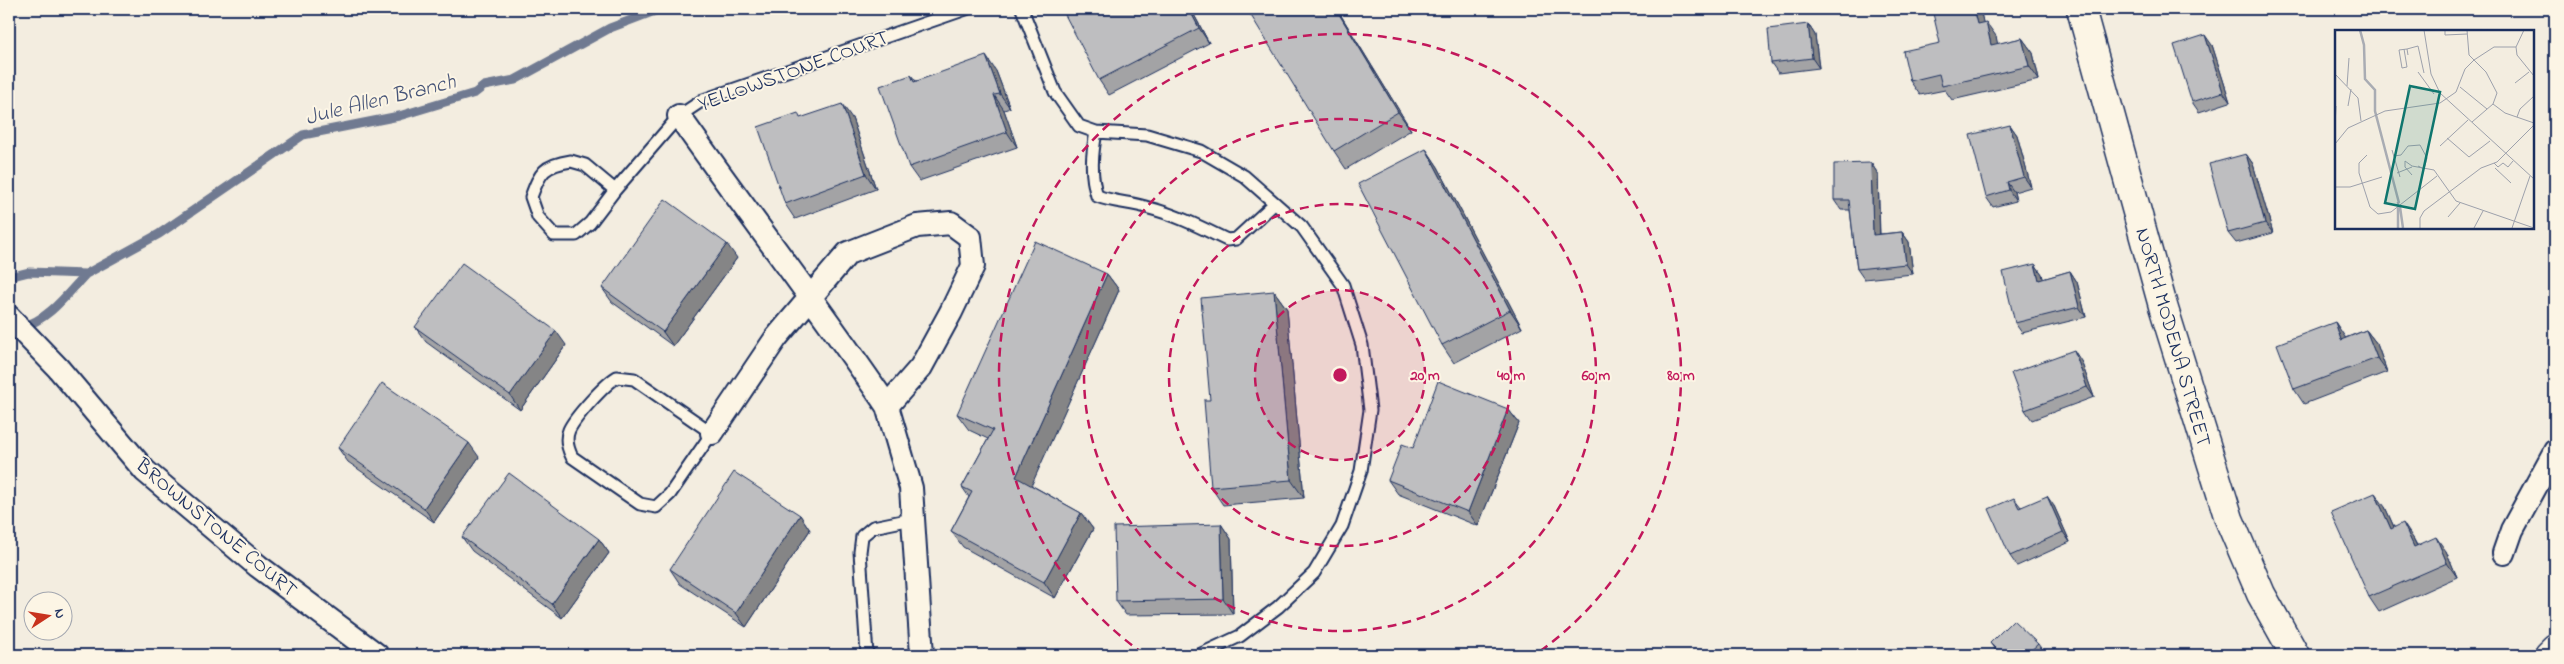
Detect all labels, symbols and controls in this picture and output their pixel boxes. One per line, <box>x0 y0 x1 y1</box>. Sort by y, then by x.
street label: YELLOWSTONE COURT <box>694 23 893 120</box>
inset map <box>2335 30 2534 229</box>
water label: Jule Allen Branch <box>302 67 460 135</box>
street label: NORTH MODENA STREET <box>2126 225 2218 451</box>
text: 20 m <box>1409 365 1440 387</box>
text: 40 m <box>1496 365 1525 387</box>
text: 60 m <box>1581 365 1611 387</box>
text: 80 m <box>1666 365 1695 387</box>
centre of rings <box>1331 366 1349 384</box>
street label: BROWNSTONE COURT <box>127 451 303 605</box>
north arrow <box>22 592 72 642</box>
text: N <box>48 607 71 620</box>

